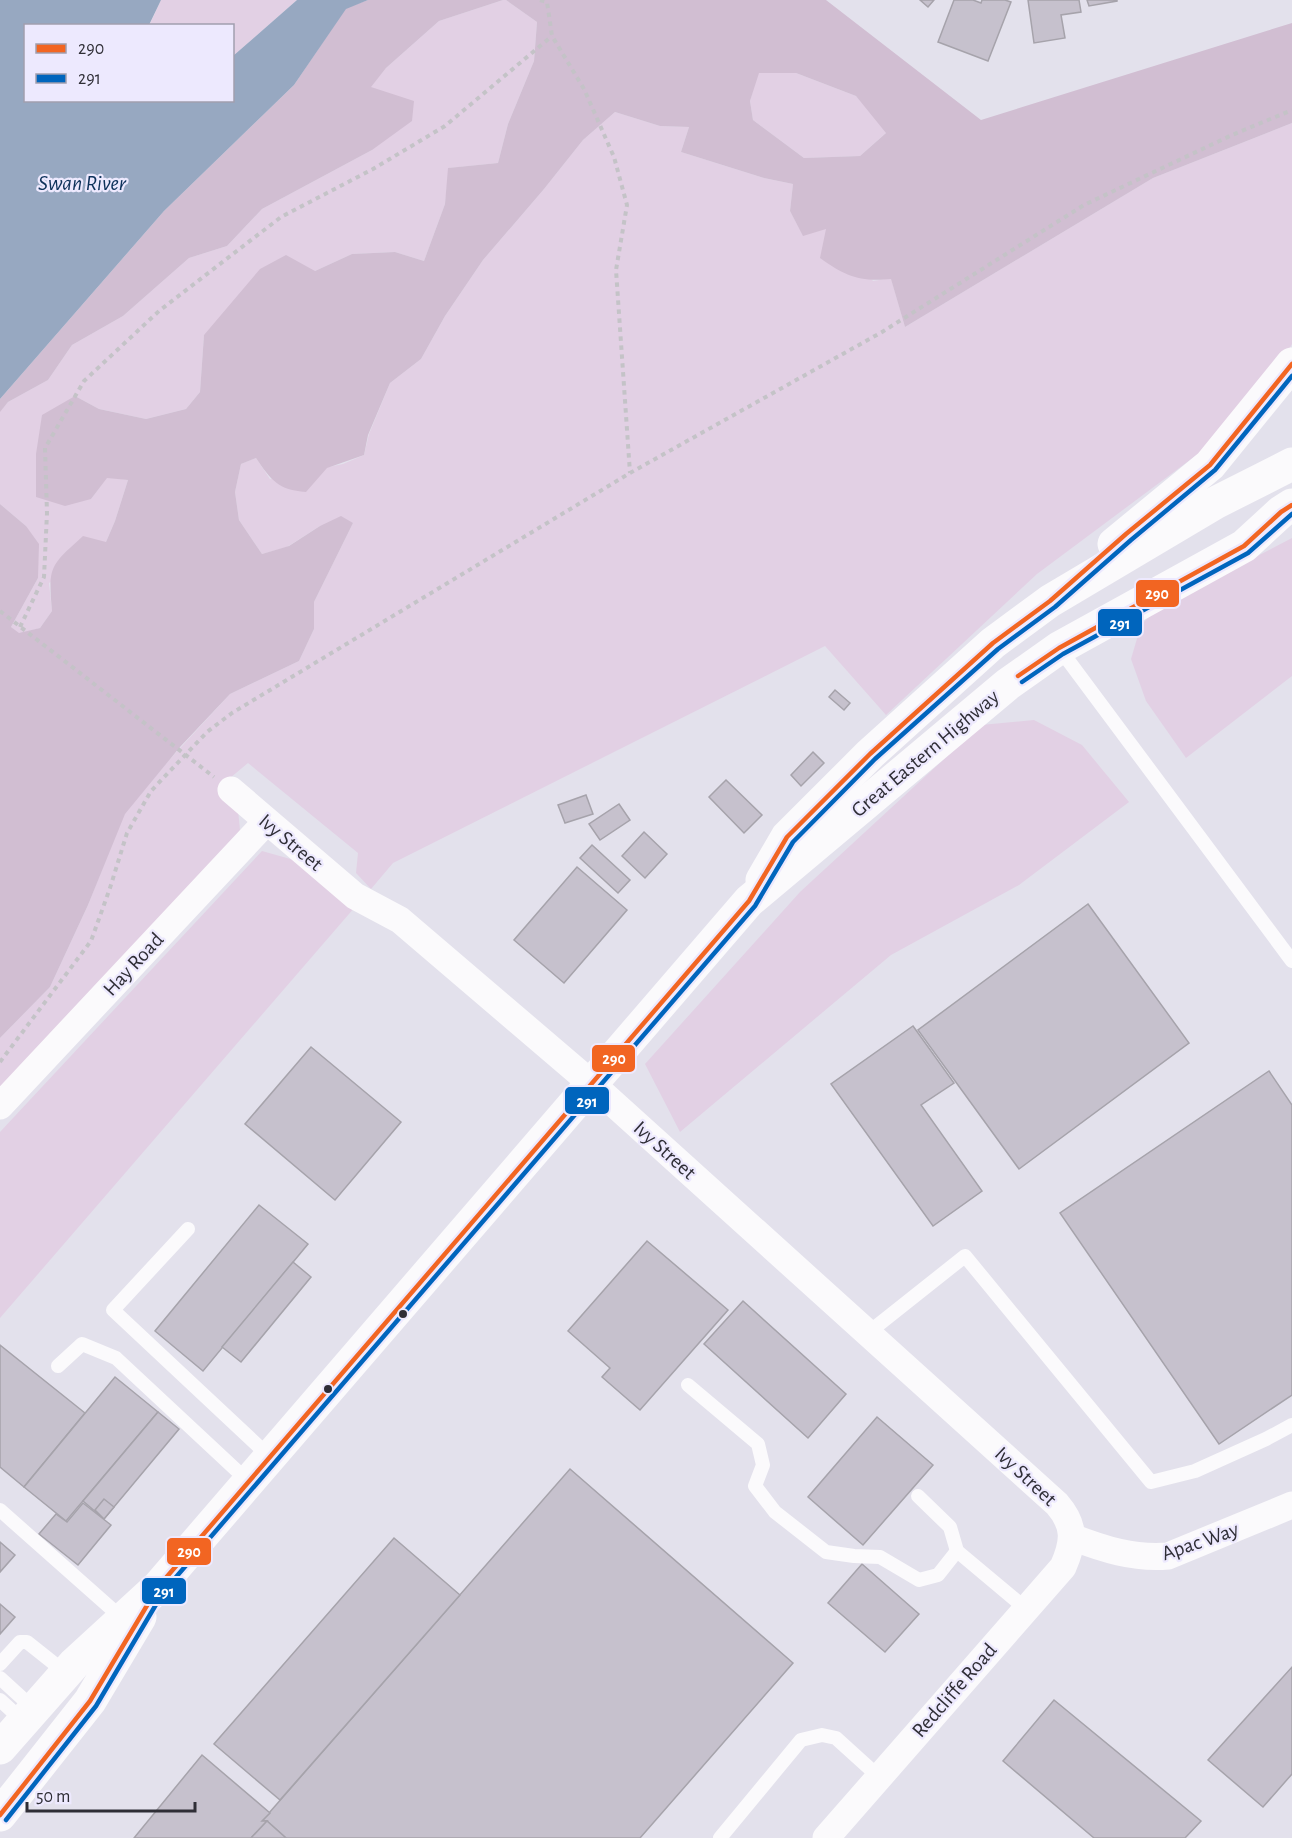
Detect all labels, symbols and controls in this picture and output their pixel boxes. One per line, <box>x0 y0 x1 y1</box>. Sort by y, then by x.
legend <box>24 24 234 102</box>
text: 290 <box>78 40 104 58</box>
text: 291 <box>78 70 101 88</box>
water label: Swan River <box>38 172 127 194</box>
line badge: 290 <box>1135 579 1180 608</box>
text: 290 <box>1145 586 1169 602</box>
line badge: 291 <box>1097 608 1143 637</box>
text: 291 <box>1109 616 1131 632</box>
street label: Great Eastern Highway <box>848 686 1003 821</box>
street label: Ivy Street <box>255 810 327 875</box>
street label: Hay Road <box>99 929 168 1000</box>
line badge: 290 <box>591 1044 636 1073</box>
text: 290 <box>602 1051 626 1067</box>
line badge: 291 <box>564 1086 610 1115</box>
text: 291 <box>576 1094 598 1110</box>
street label: Ivy Street <box>629 1117 700 1184</box>
unlabelled marker <box>397 1308 409 1320</box>
unlabelled marker <box>322 1383 334 1395</box>
street label: Ivy Street <box>991 1443 1061 1510</box>
street label: Apac Way <box>1159 1519 1241 1564</box>
line badge: 290 <box>166 1537 212 1566</box>
text: 290 <box>177 1544 201 1560</box>
line badge: 291 <box>141 1577 187 1605</box>
text: 291 <box>153 1584 175 1600</box>
street label: Redcliffe Road <box>908 1639 1001 1741</box>
scale bar <box>27 1775 195 1813</box>
text: 50 m <box>36 1788 70 1806</box>

